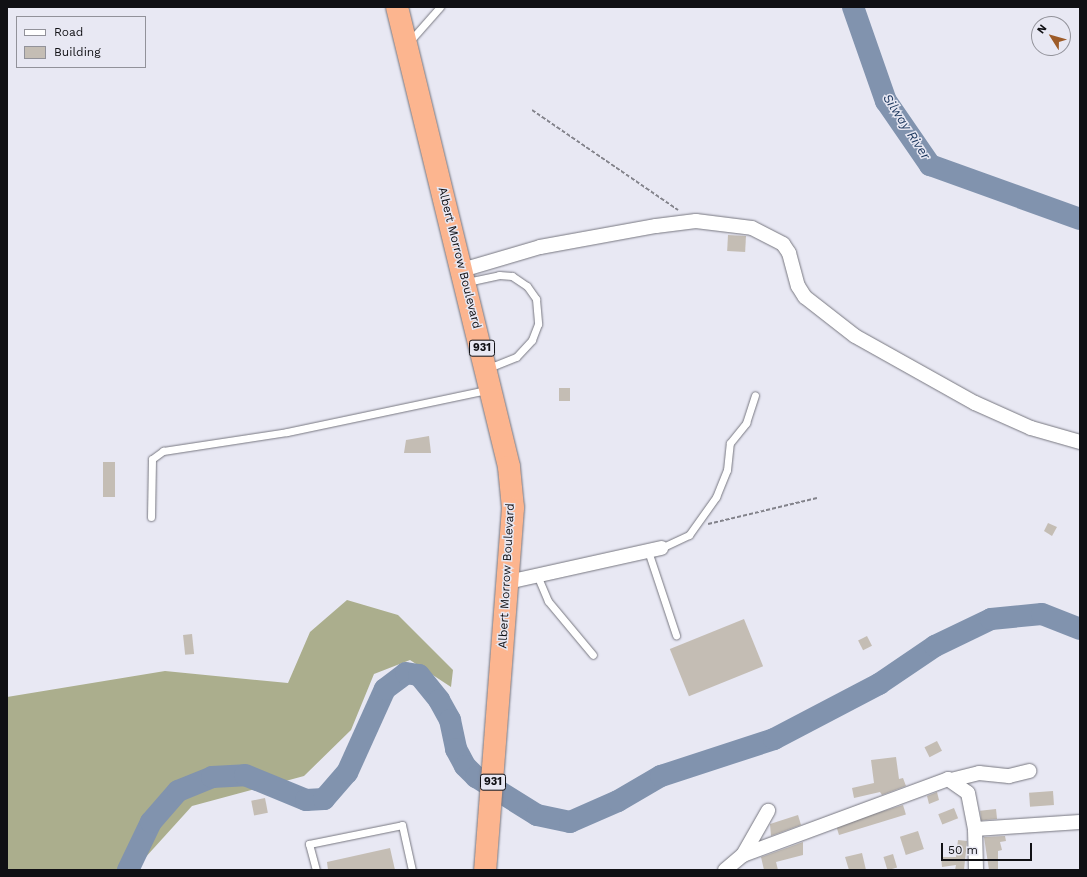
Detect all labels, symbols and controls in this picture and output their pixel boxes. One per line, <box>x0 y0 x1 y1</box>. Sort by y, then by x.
legend <box>16 16 146 68</box>
north arrow <box>1031 16 1071 56</box>
text: N <box>1034 22 1049 36</box>
text: Road <box>54 25 83 39</box>
text: Building <box>54 45 101 59</box>
water label: Silway River <box>879 91 933 163</box>
street label: Albert Morrow Boulevard <box>434 186 484 330</box>
road number: 931 <box>469 339 495 357</box>
street label: Albert Morrow Boulevard <box>496 503 518 649</box>
road number: 931 <box>480 773 506 791</box>
scale bar <box>943 835 1034 861</box>
text: 50 m <box>948 843 978 857</box>

